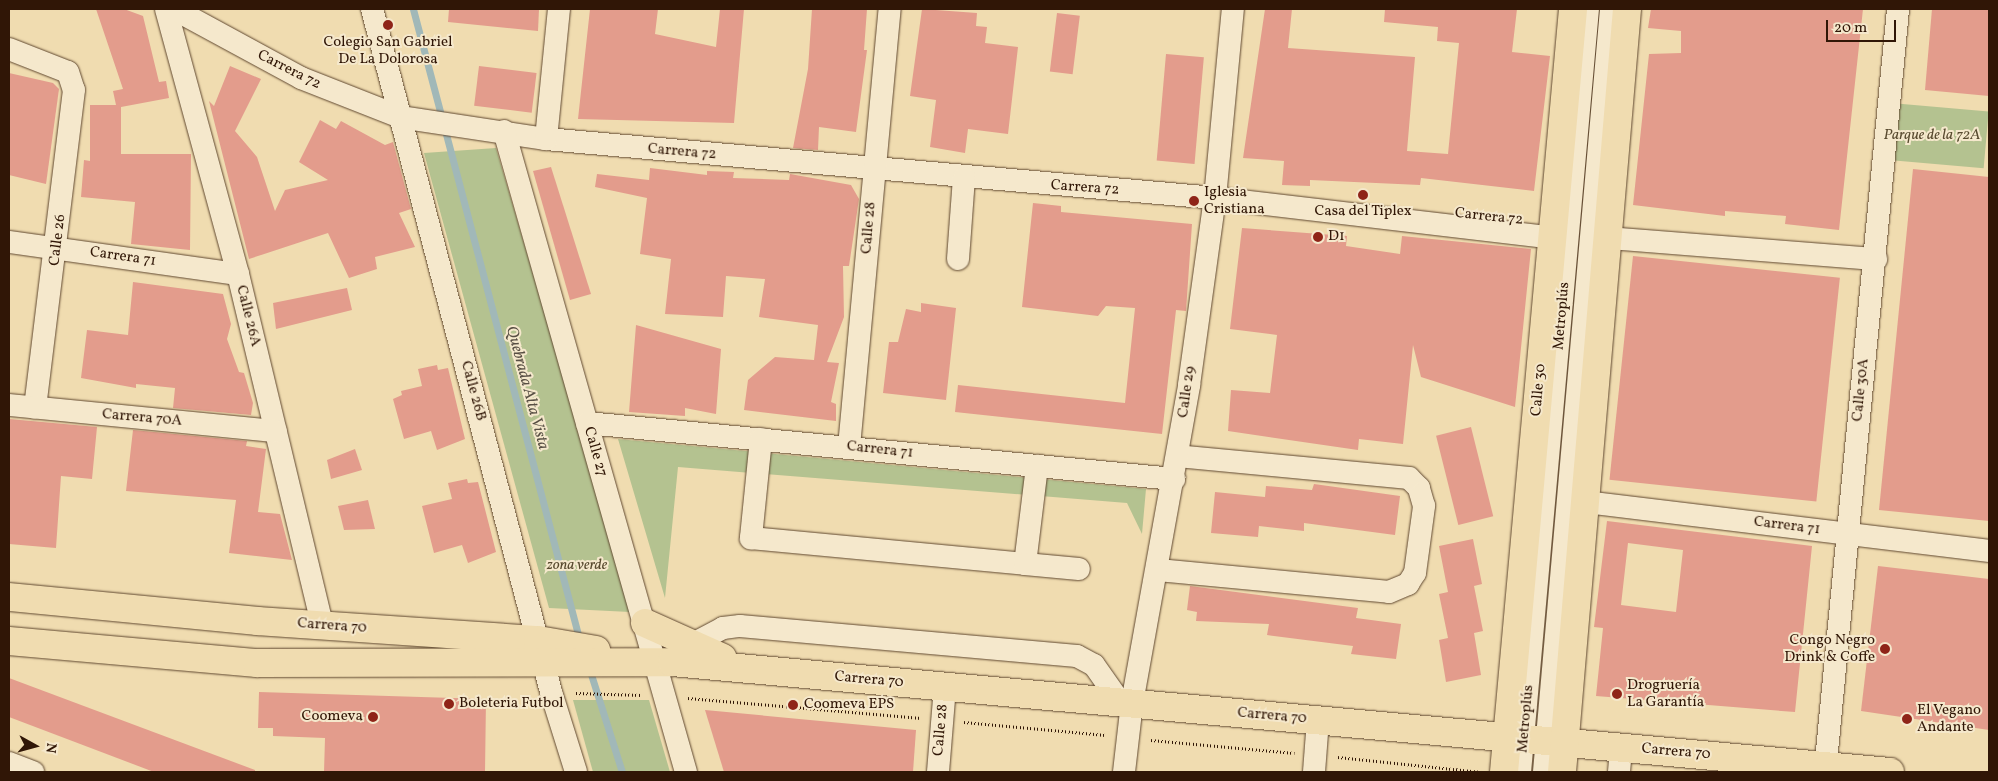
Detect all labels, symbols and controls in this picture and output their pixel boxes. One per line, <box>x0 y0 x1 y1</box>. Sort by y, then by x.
scale bar <box>1828 10 1898 42</box>
text: 20 m <box>1834 18 1867 39</box>
marker: Colegio San Gabriel De La Dolorosa <box>382 19 394 31</box>
place label: Colegio San Gabriel De La Dolorosa <box>323 33 453 68</box>
street label: Carrera 72 <box>254 46 324 94</box>
park label: Parque de la 72A <box>1884 127 1980 145</box>
street label: Carrera 72 <box>647 140 717 164</box>
street label: Carrera 72 <box>1050 177 1120 199</box>
place label: Iglesia Cristiana <box>1204 183 1265 218</box>
marker: Casa del Tiplex <box>1357 189 1369 201</box>
marker: Iglesia Cristiana <box>1188 195 1200 207</box>
street label: Calle 28 <box>858 201 880 255</box>
place label: Casa del Tiplex <box>1314 203 1412 221</box>
street label: Carrera 72 <box>1454 204 1524 230</box>
street label: Calle 26 <box>46 213 70 267</box>
place label: D1 <box>1328 228 1345 246</box>
marker: D1 <box>1312 231 1324 243</box>
street label: Carrera 71 <box>89 243 157 271</box>
street label: Metroplús <box>1550 281 1574 351</box>
street label: Calle 26A <box>232 283 264 349</box>
water label: Quebrada Alta Vista <box>501 324 553 452</box>
street label: Calle 30A <box>1849 358 1873 422</box>
street label: Calle 26B <box>456 359 490 423</box>
street label: Calle 30 <box>1528 363 1550 417</box>
street label: Calle 29 <box>1174 365 1200 419</box>
street label: Carrera 70A <box>101 406 183 430</box>
street label: Calle 27 <box>579 425 611 479</box>
street label: Carrera 71 <box>846 438 914 462</box>
street label: Carrera 71 <box>1753 513 1821 539</box>
park label: zona verde <box>547 557 607 575</box>
street label: Carrera 70 <box>297 615 367 637</box>
place label: Congo Negro Drink & Coffe <box>1784 631 1875 666</box>
marker: Congo Negro Drink & Coffe <box>1879 643 1891 655</box>
street label: Carrera 70 <box>834 668 904 692</box>
place label: Drogruería La Garantía <box>1627 676 1704 711</box>
street label: Metroplús <box>1514 684 1538 754</box>
marker: Drogruería La Garantía <box>1611 688 1623 700</box>
place label: Boleteria Futbol <box>459 695 563 713</box>
place label: Coomeva EPS <box>804 696 894 714</box>
marker: Boleteria Futbol <box>443 698 455 710</box>
marker: Coomeva EPS <box>786 698 800 712</box>
place label: El Vegano Andante <box>1917 701 1982 736</box>
street label: Calle 28 <box>930 703 952 757</box>
street label: Carrera 70 <box>1237 704 1307 728</box>
place label: Coomeva <box>302 708 363 726</box>
marker: Coomeva <box>367 711 379 723</box>
marker: El Vegano Andante <box>1901 713 1913 725</box>
north arrow <box>10 721 60 771</box>
street label: Carrera 70 <box>1641 740 1711 764</box>
text: N <box>40 742 60 754</box>

